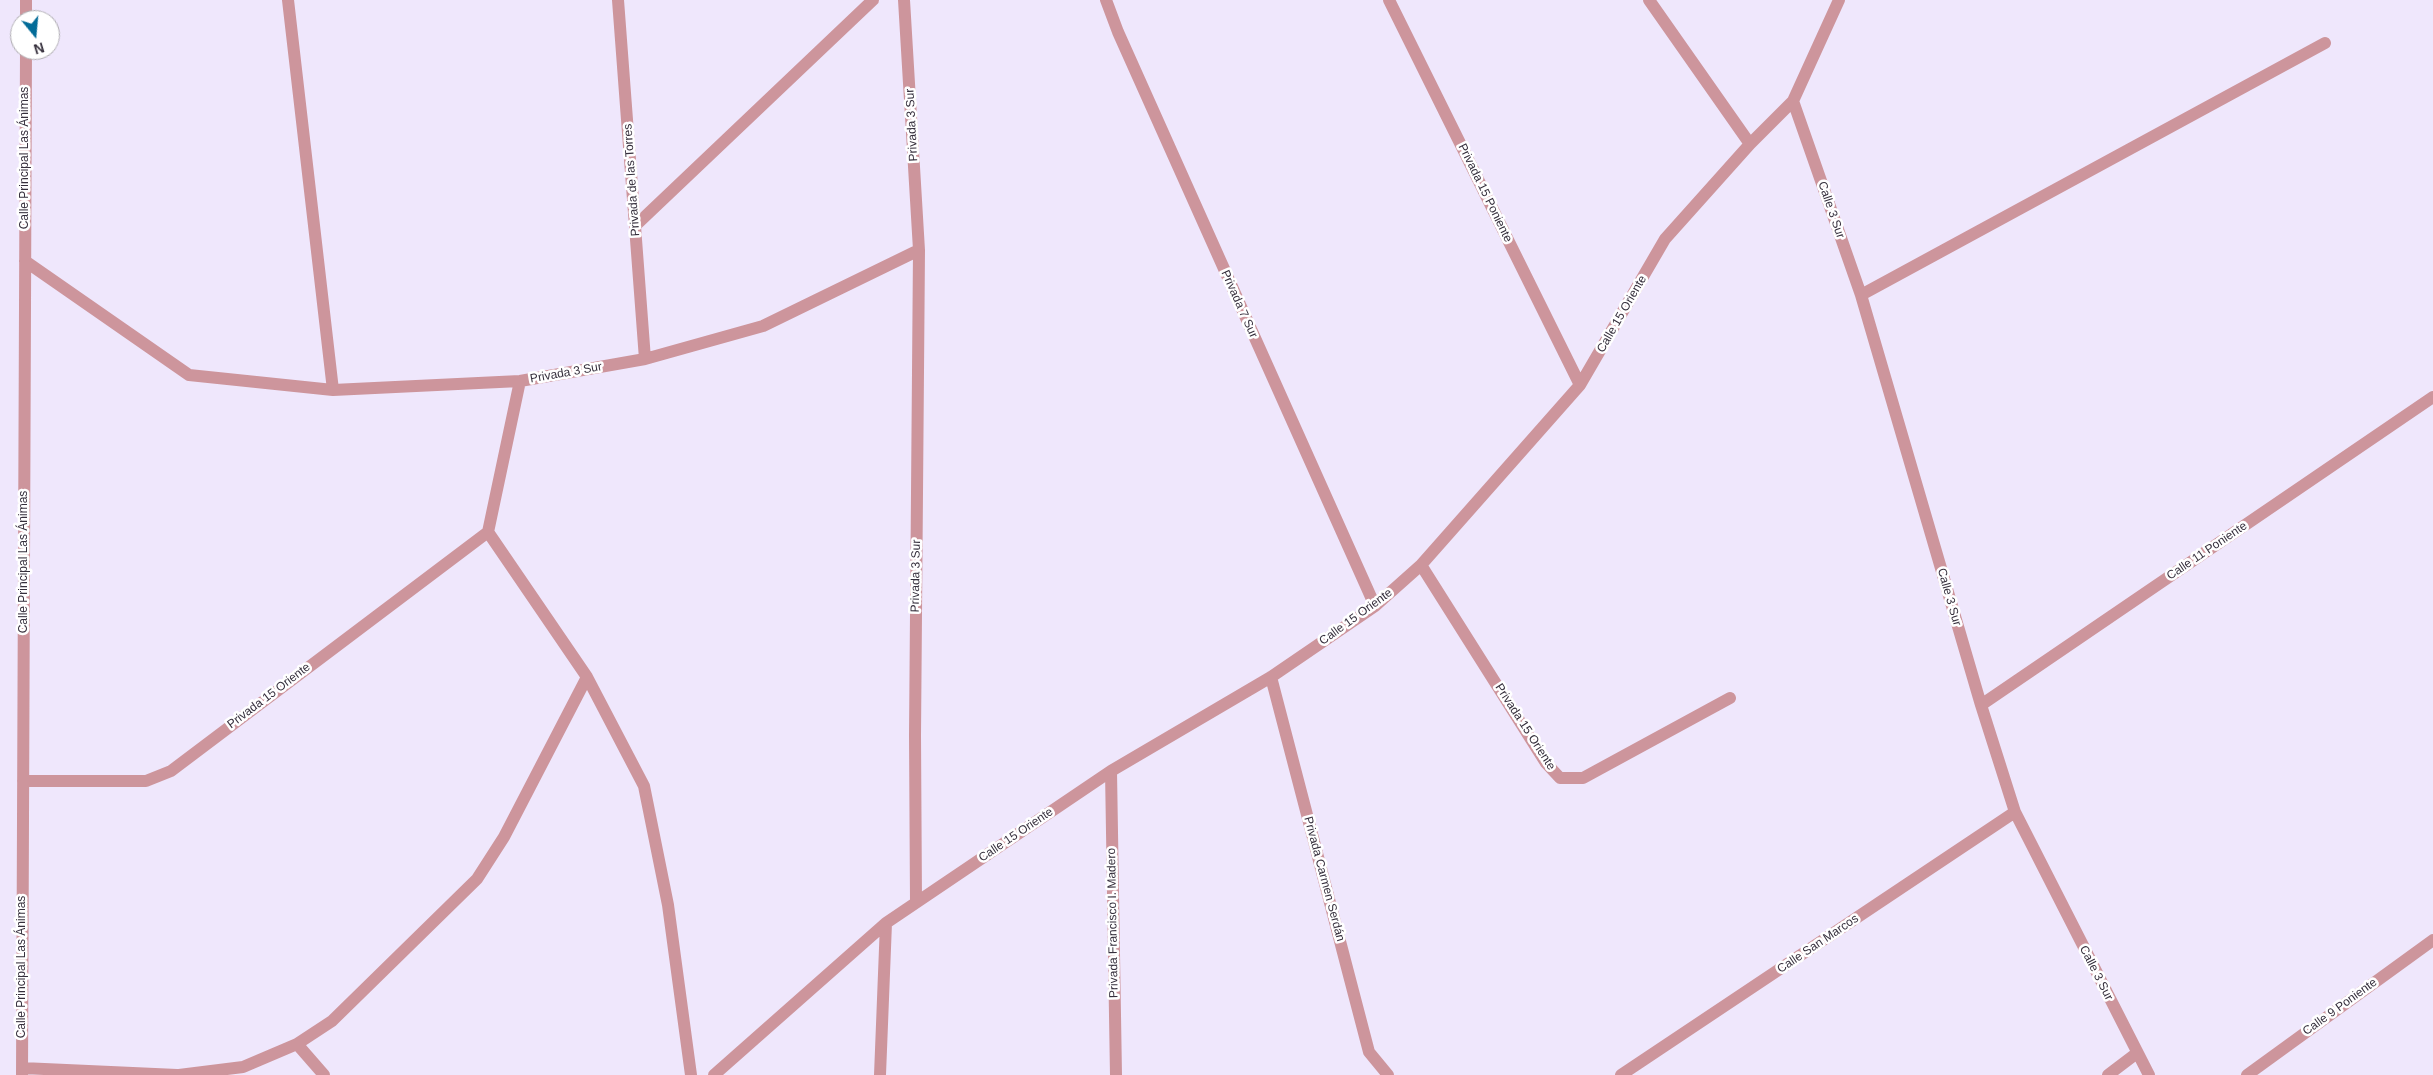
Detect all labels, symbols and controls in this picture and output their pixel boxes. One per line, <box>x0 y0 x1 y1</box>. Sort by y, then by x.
north arrow <box>10 10 60 60</box>
text: N <box>32 39 46 58</box>
street label: Calle Principal Las Ánimas <box>18 87 32 229</box>
street label: Privada 3 Sur <box>903 88 921 162</box>
street label: Privada de las Torres <box>621 123 643 237</box>
street label: Privada 15 Poniente <box>1455 141 1515 245</box>
street label: Calle 3 Sur <box>1815 180 1847 240</box>
street label: Privada 7 Sur <box>1218 268 1260 340</box>
street label: Calle 15 Oriente <box>1594 273 1650 355</box>
street label: Privada 3 Sur <box>529 360 603 386</box>
street label: Calle Principal Las Ánimas <box>17 491 31 633</box>
street label: Calle 11 Poniente <box>2164 519 2250 583</box>
street label: Privada 3 Sur <box>908 540 924 612</box>
street label: Calle 3 Sur <box>1934 566 1964 628</box>
street label: Calle 15 Oriente <box>1317 586 1395 648</box>
street label: Privada 15 Oriente <box>225 660 313 732</box>
street label: Privada 15 Oriente <box>1492 681 1558 773</box>
street label: Calle 15 Oriente <box>976 805 1056 865</box>
street label: Privada Carmen Serdán <box>1300 815 1348 943</box>
street label: Privada Francisco I. Madero <box>1104 848 1122 998</box>
street label: Calle Principal Las Ánimas <box>15 896 29 1038</box>
street label: Calle San Marcos <box>1775 912 1861 976</box>
street label: Calle 3 Sur <box>2076 943 2116 1003</box>
street label: Calle 9 Poniente <box>2300 975 2380 1039</box>

